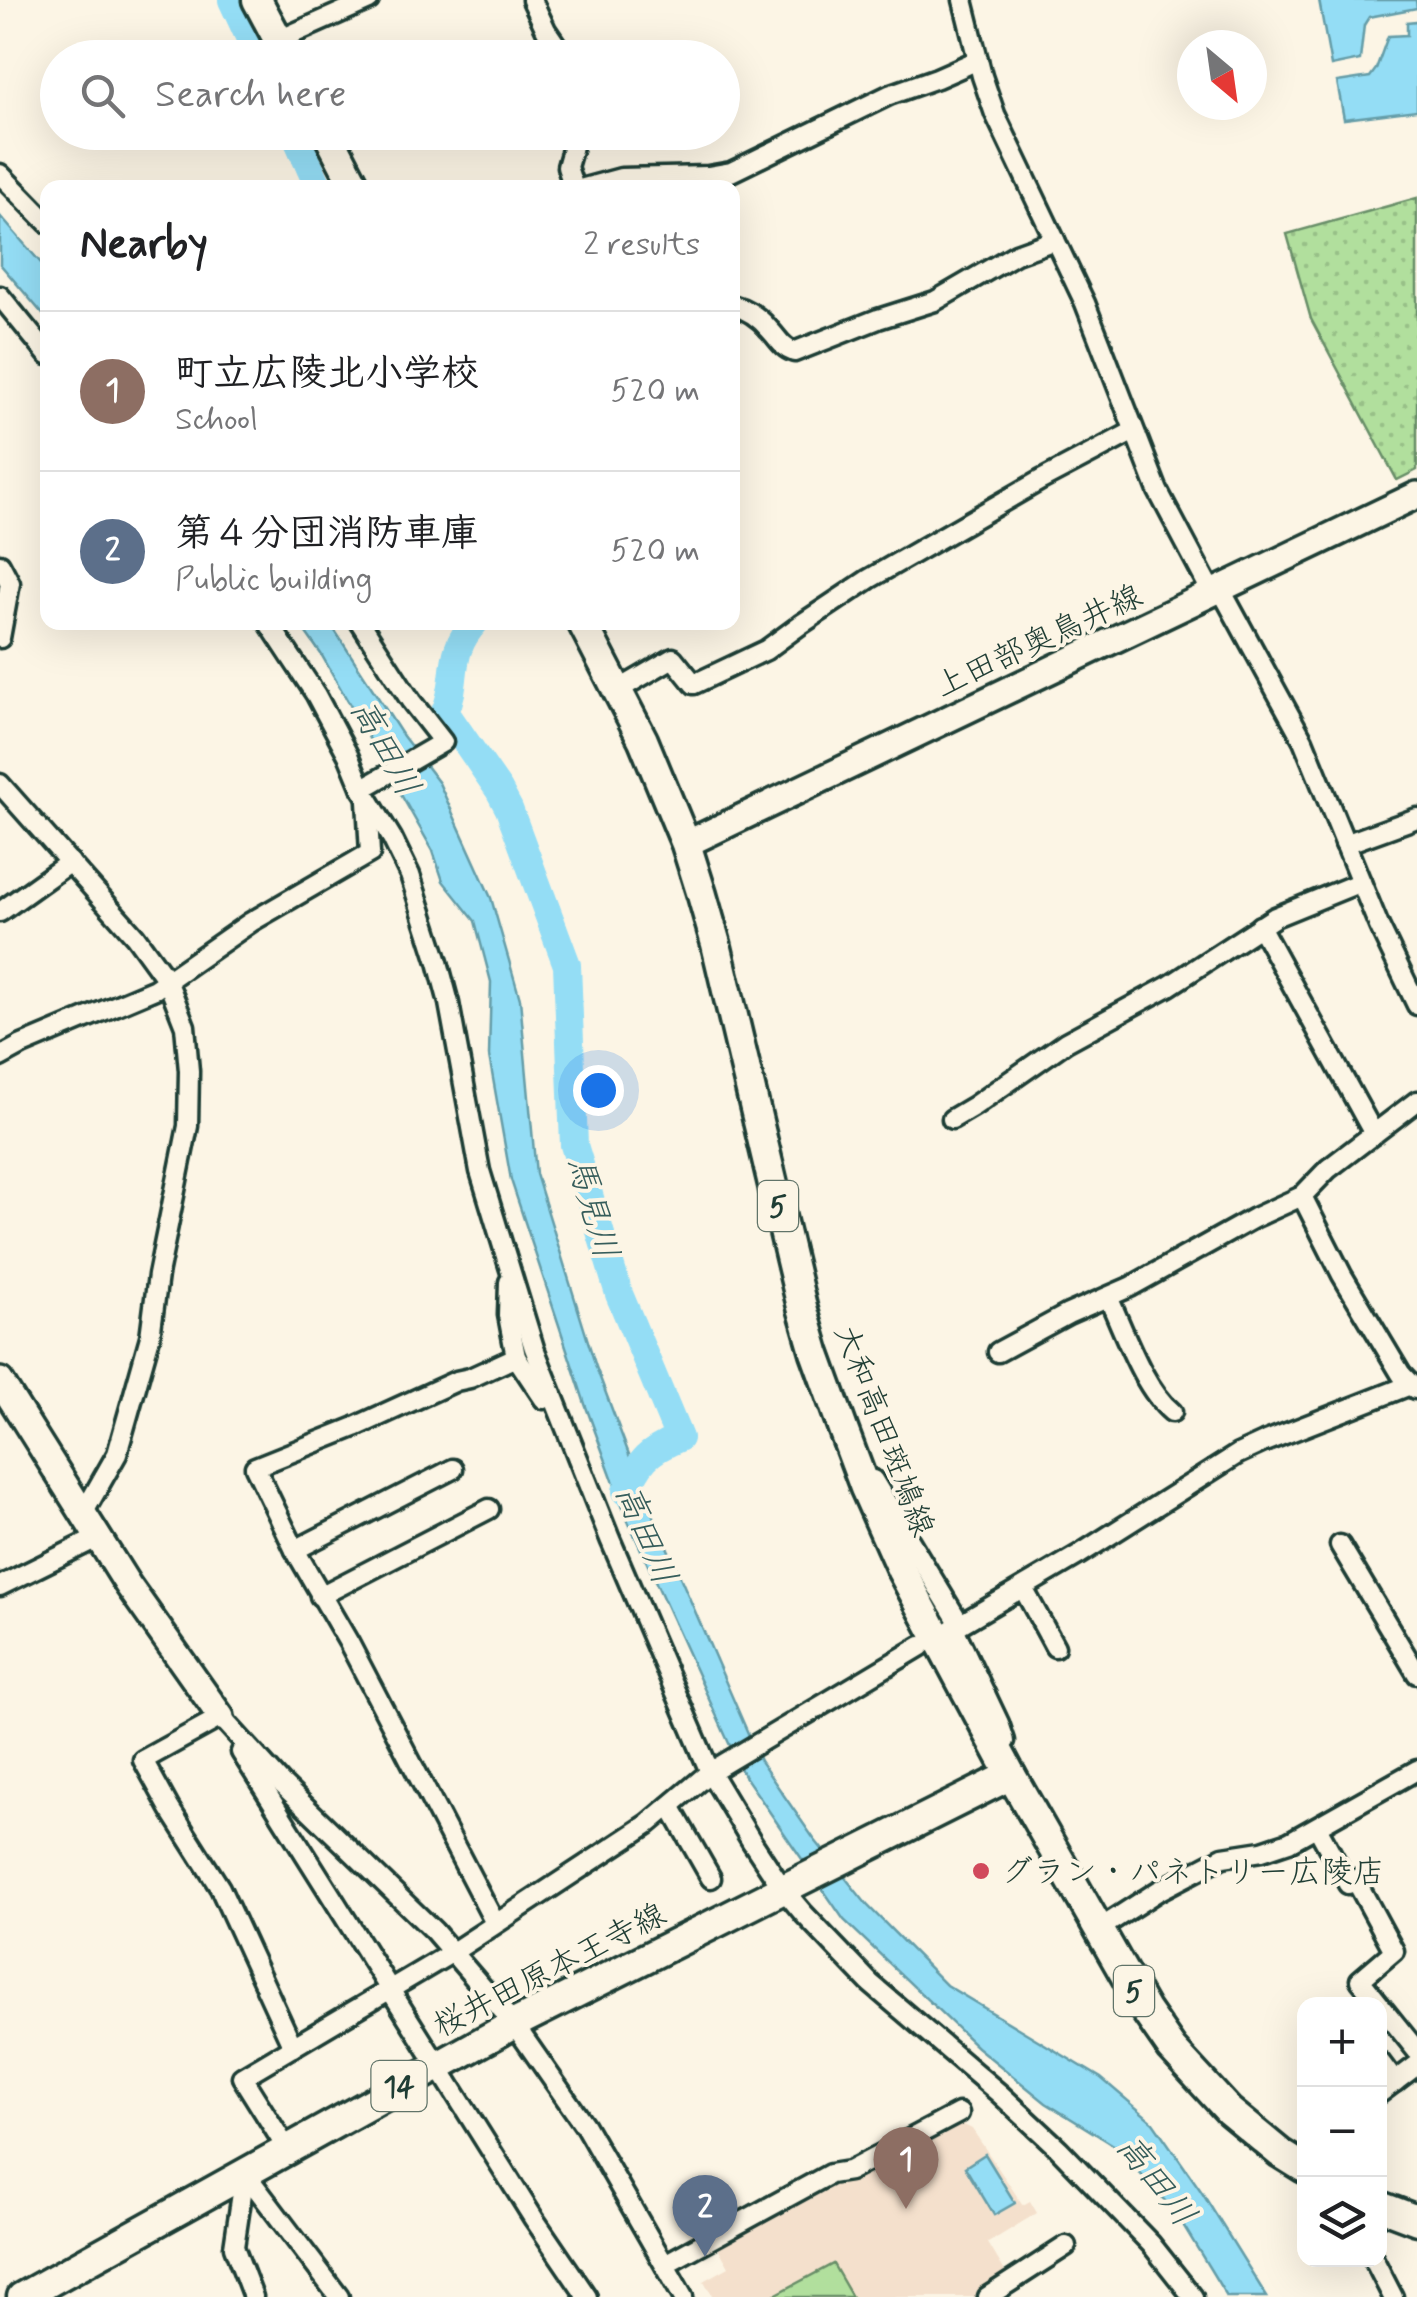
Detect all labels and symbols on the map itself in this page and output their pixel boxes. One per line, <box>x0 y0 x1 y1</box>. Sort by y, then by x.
north arrow <box>1177 30 1267 120</box>
street label: 上田部奥鳥井線 <box>928 575 1149 708</box>
water label: 高田川 <box>339 691 430 805</box>
your location <box>573 1065 624 1116</box>
water label: 馬見川 <box>555 1151 629 1264</box>
road number: 5 <box>758 1181 798 1231</box>
street label: 大和高田斑鳩線 <box>823 1319 943 1543</box>
water label: 高田川 <box>603 1477 687 1592</box>
place label: グラン・パネトリー広陵店 <box>1001 1852 1385 1894</box>
marker: グラン・パネトリー広陵店 <box>970 1860 992 1882</box>
street label: 桜井田原本王寺線 <box>426 1894 673 2048</box>
road number: 5 <box>1114 1966 1154 2016</box>
road number: 14 <box>372 2061 426 2111</box>
pin: 1 <box>874 2126 938 2209</box>
water label: 高田川 <box>1105 2126 1206 2237</box>
pin: 2 <box>672 2174 738 2257</box>

